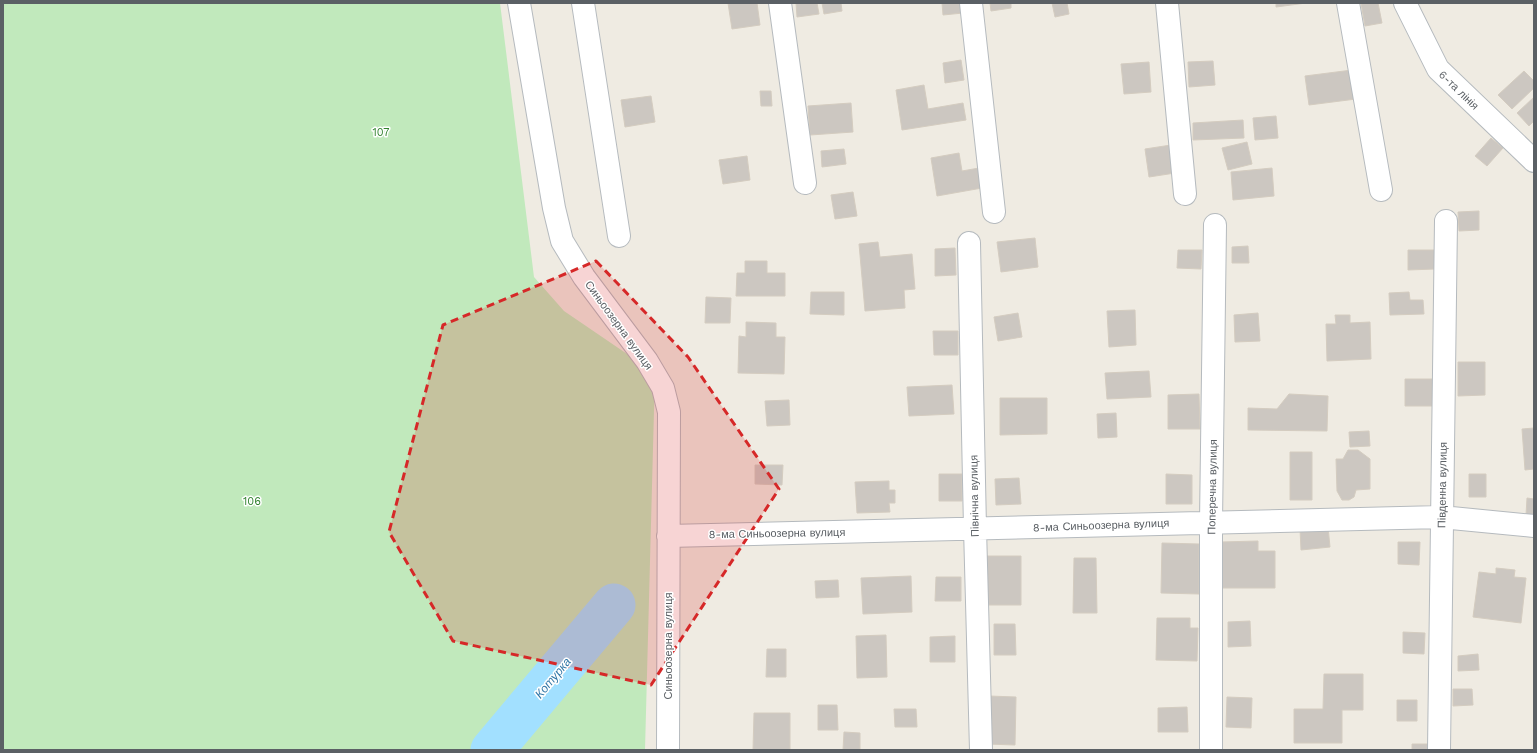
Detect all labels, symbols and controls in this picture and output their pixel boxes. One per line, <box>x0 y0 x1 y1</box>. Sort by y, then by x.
street label: 6-та лінія <box>1436 68 1481 113</box>
park label: 107 <box>372 126 390 139</box>
street label: Синьоозерна вулиця <box>582 278 655 372</box>
street label: Поперечна вулиця <box>1205 439 1220 535</box>
street label: Південна вулиця <box>1435 442 1450 528</box>
street label: Північна вулиця <box>967 455 982 537</box>
park label: 106 <box>243 495 261 508</box>
street label: 8-ма Синьоозерна вулиця <box>1033 517 1170 534</box>
street label: 8-ма Синьоозерна вулиця <box>709 526 845 541</box>
street label: Синьоозерна вулиця <box>662 593 675 699</box>
water label: Котурка <box>532 655 574 701</box>

